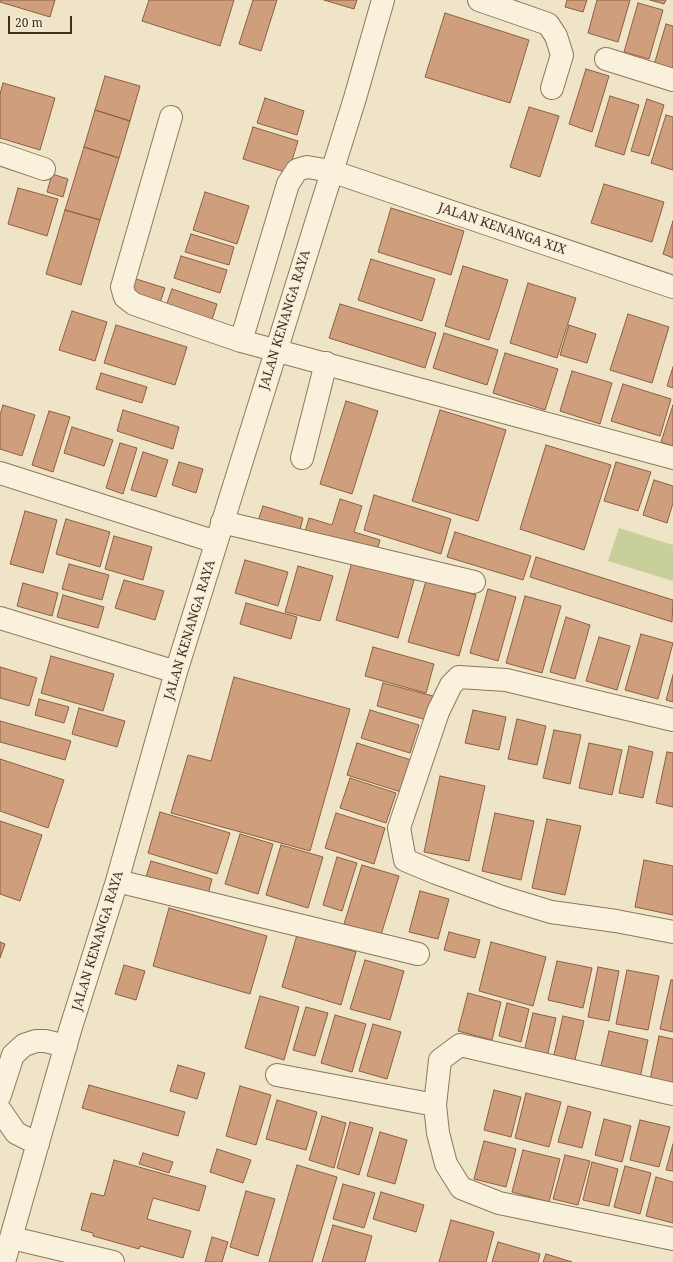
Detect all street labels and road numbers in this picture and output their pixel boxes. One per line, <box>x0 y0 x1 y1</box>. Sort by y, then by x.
street label: JALAN KENANGA XIX <box>436 200 568 258</box>
street label: JALAN KENANGA RAYA <box>256 248 314 392</box>
street label: JALAN KENANGA RAYA <box>161 558 219 702</box>
street label: JALAN KENANGA RAYA <box>69 869 127 1013</box>

